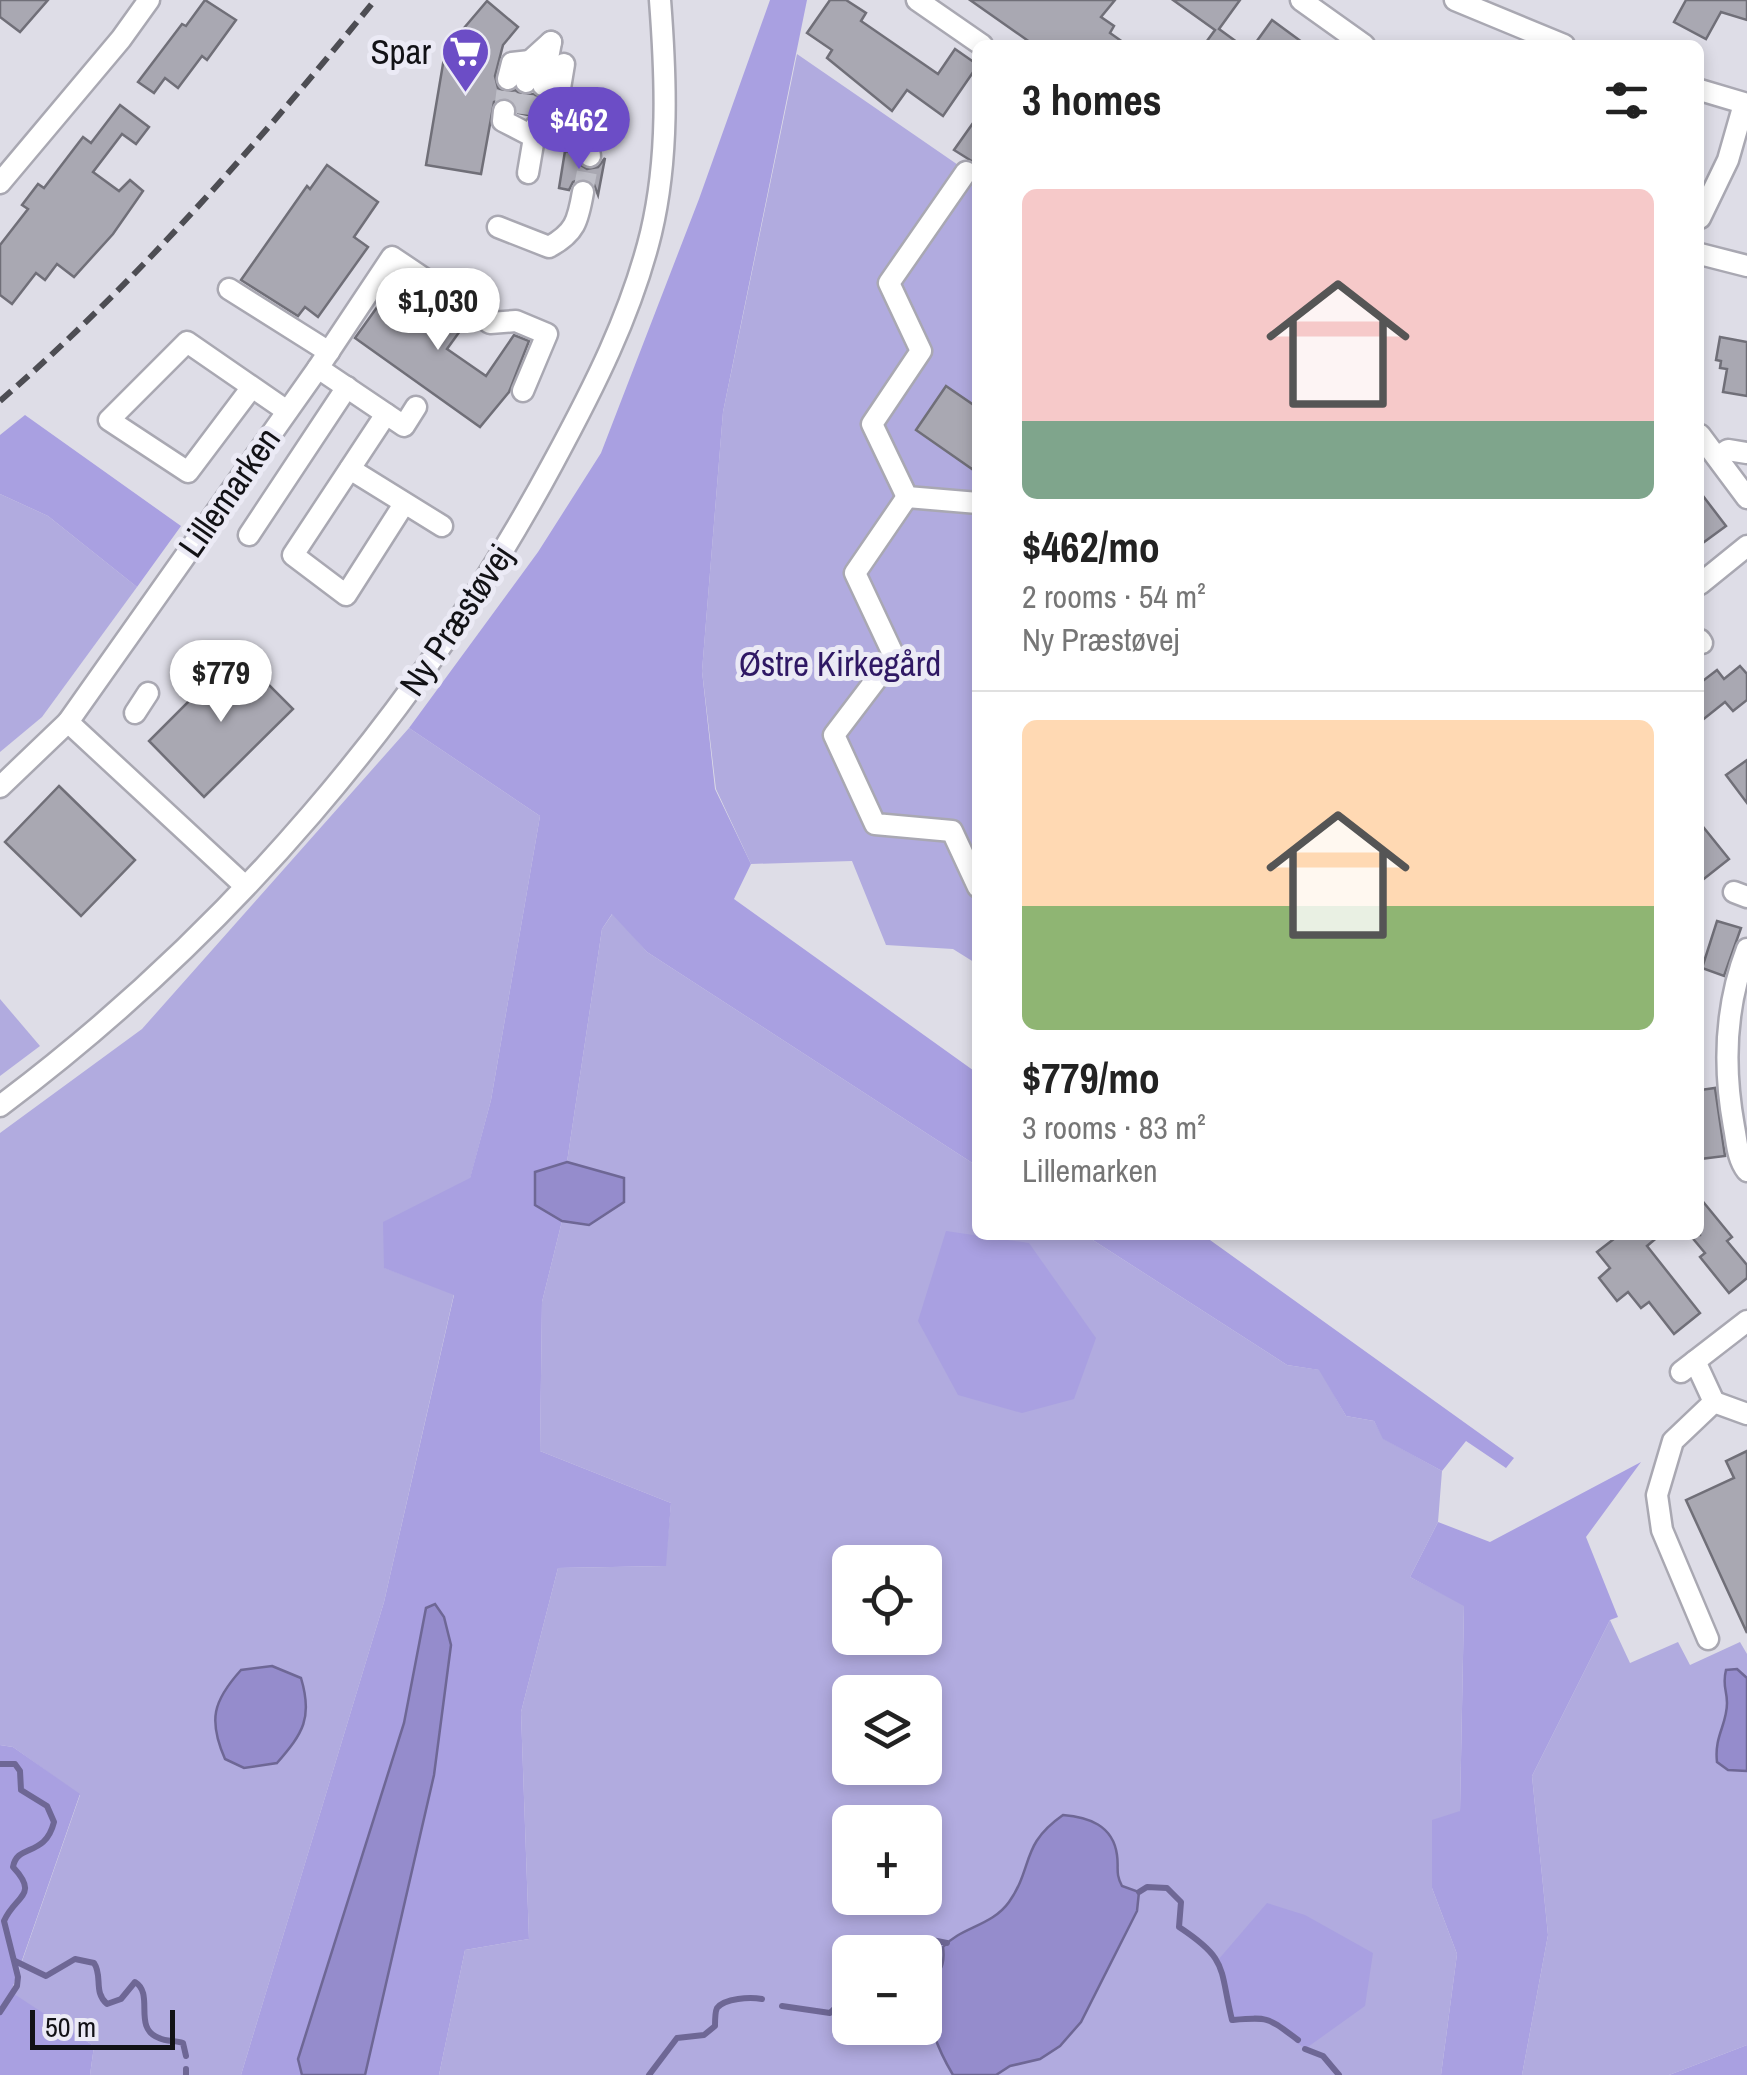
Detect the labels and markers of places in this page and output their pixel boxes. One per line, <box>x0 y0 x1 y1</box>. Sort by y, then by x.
supermarket icon: Spar <box>440 25 492 93</box>
place label: Spar <box>370 28 431 75</box>
pin: $462 <box>520 87 638 172</box>
pin: $1,030 <box>357 268 519 353</box>
pin: $779 <box>162 640 280 725</box>

